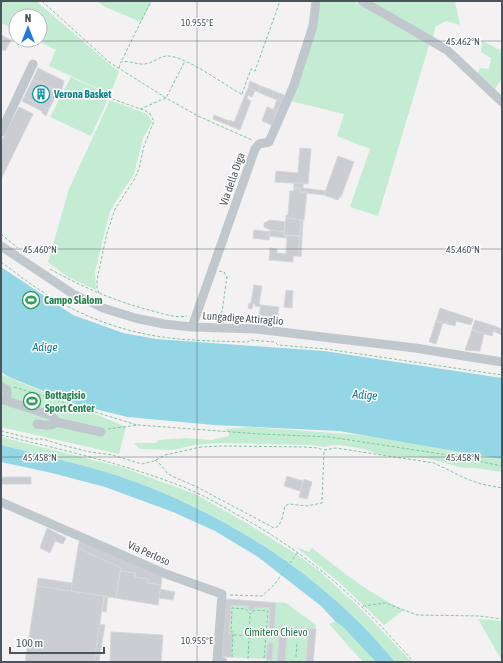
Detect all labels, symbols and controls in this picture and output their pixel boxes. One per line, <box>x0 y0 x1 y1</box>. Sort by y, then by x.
north arrow <box>8 8 48 48</box>
text: N <box>25 12 31 24</box>
text: 10.955°E <box>181 17 214 28</box>
text: 45.462°N <box>446 36 480 47</box>
building icon: Verona Basket <box>31 84 51 104</box>
place label: Verona Basket <box>53 88 112 100</box>
street label: Via della Diga <box>217 151 247 207</box>
text: 45.460°N <box>23 244 57 255</box>
text: 45.460°N <box>446 244 480 255</box>
sports icon: Campo Slalom <box>21 290 41 310</box>
place label: Campo Slalom <box>44 294 103 306</box>
street label: Lungadige Attiraglio <box>202 309 284 327</box>
water label: Adige <box>31 340 58 354</box>
water label: Adige <box>351 387 379 403</box>
place label: Bottagisio Sport Center <box>45 389 95 414</box>
sports icon: Bottagisio Sport Center <box>22 391 42 411</box>
text: 45.458°N <box>23 452 57 463</box>
text: 45.458°N <box>446 452 480 463</box>
street label: Via Perloso <box>126 538 172 568</box>
park label: Cimitero Chievo <box>244 626 308 638</box>
scale bar <box>10 629 104 655</box>
text: 10.955°E <box>181 635 214 646</box>
text: 100 m <box>16 636 43 650</box>

